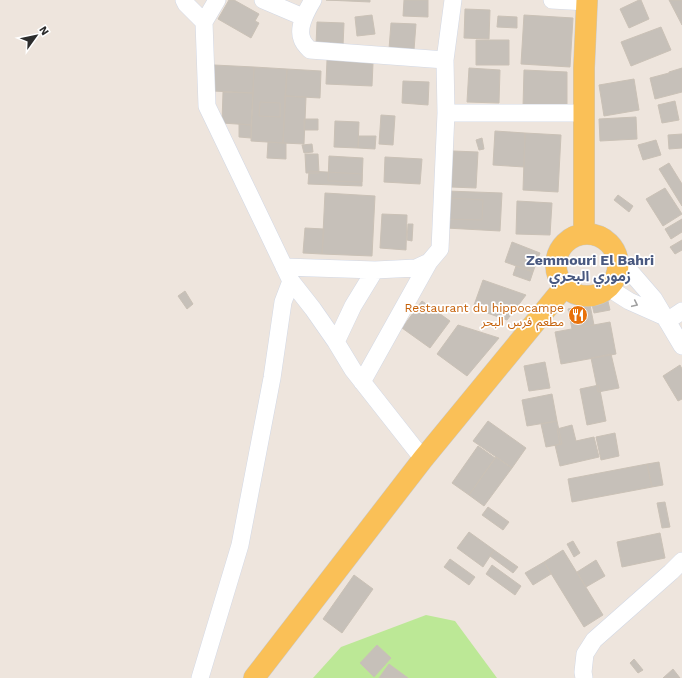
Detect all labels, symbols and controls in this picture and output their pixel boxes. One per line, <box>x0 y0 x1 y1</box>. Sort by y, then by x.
north arrow <box>16 16 56 56</box>
text: N <box>36 24 52 38</box>
district label: Zemmouri El Bahri زموري البحري <box>526 252 654 287</box>
one-way arrow <box>631 299 639 307</box>
place label: Restaurant du hippocampe مطعم فرس البحر <box>404 301 564 331</box>
restaurant icon: Restaurant du hippocampe مطعم فرس البحر <box>567 304 589 326</box>

